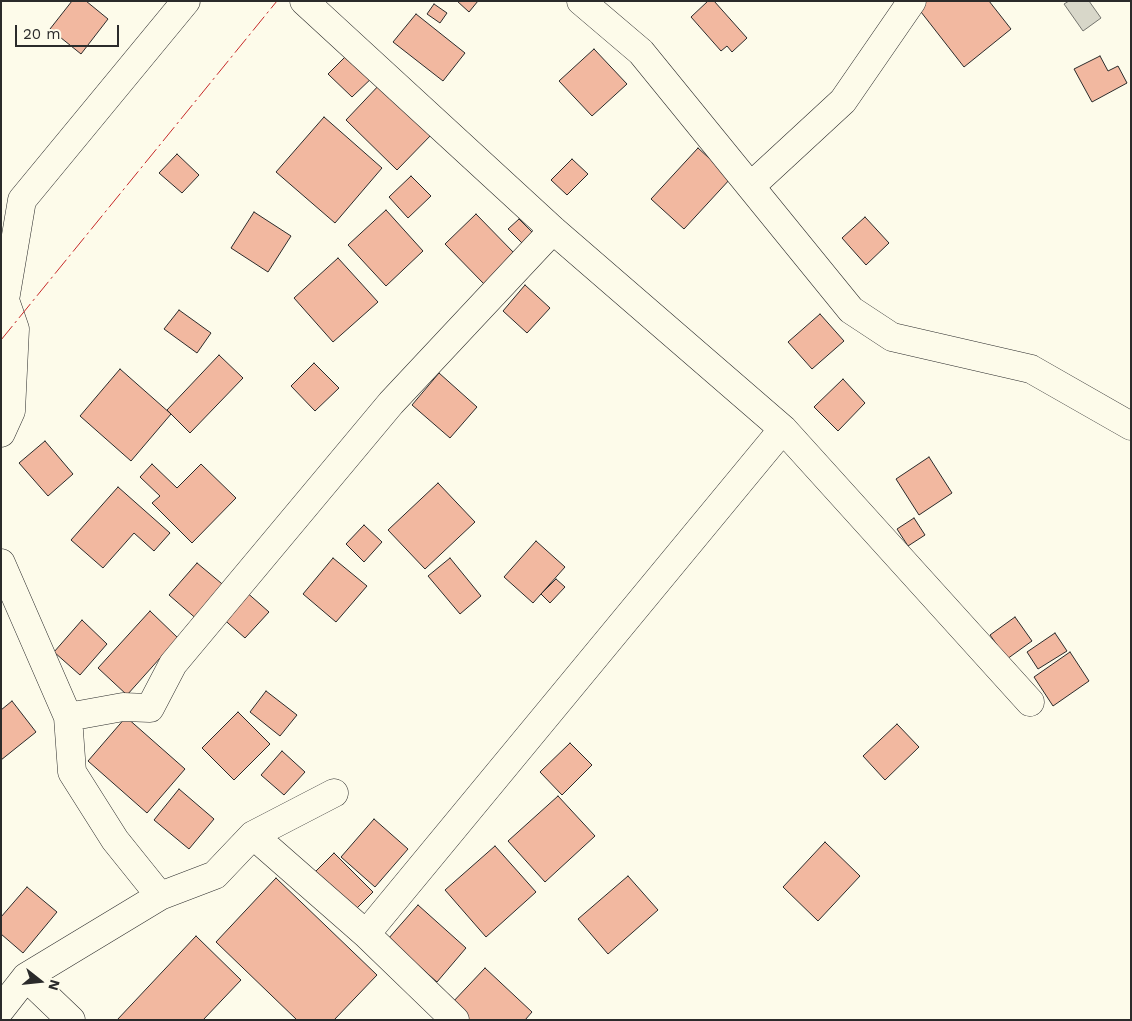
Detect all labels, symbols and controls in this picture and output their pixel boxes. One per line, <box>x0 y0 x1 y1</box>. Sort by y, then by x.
scale bar <box>18 15 121 47</box>
text: 20 m <box>23 25 61 43</box>
north arrow <box>15 956 65 1006</box>
text: N <box>45 978 64 992</box>

